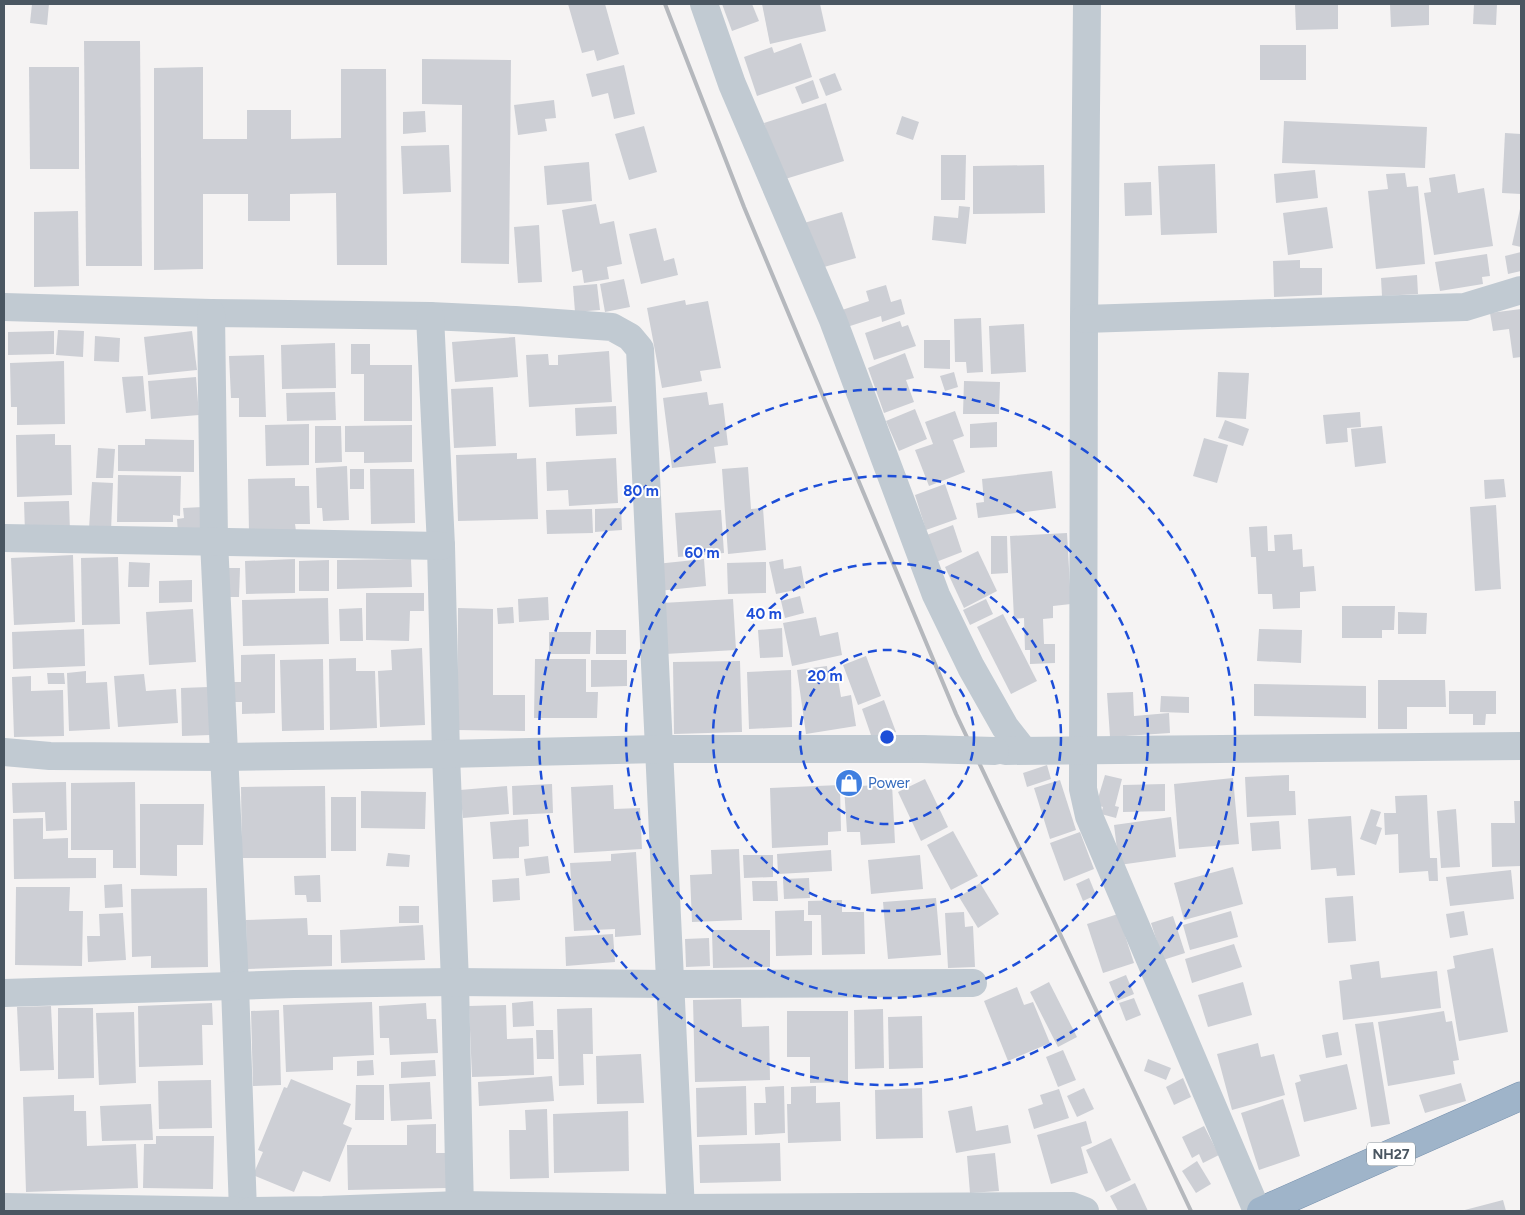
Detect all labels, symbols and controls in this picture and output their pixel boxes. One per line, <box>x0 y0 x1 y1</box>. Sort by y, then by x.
text: 80 m <box>623 482 659 500</box>
text: 60 m <box>684 544 720 562</box>
text: 40 m <box>746 605 782 623</box>
text: 20 m <box>807 667 843 685</box>
centre of rings <box>878 728 896 746</box>
shop icon: Power <box>834 768 864 798</box>
place label: Power <box>868 774 910 792</box>
road number: NH27 <box>1367 1142 1415 1166</box>

